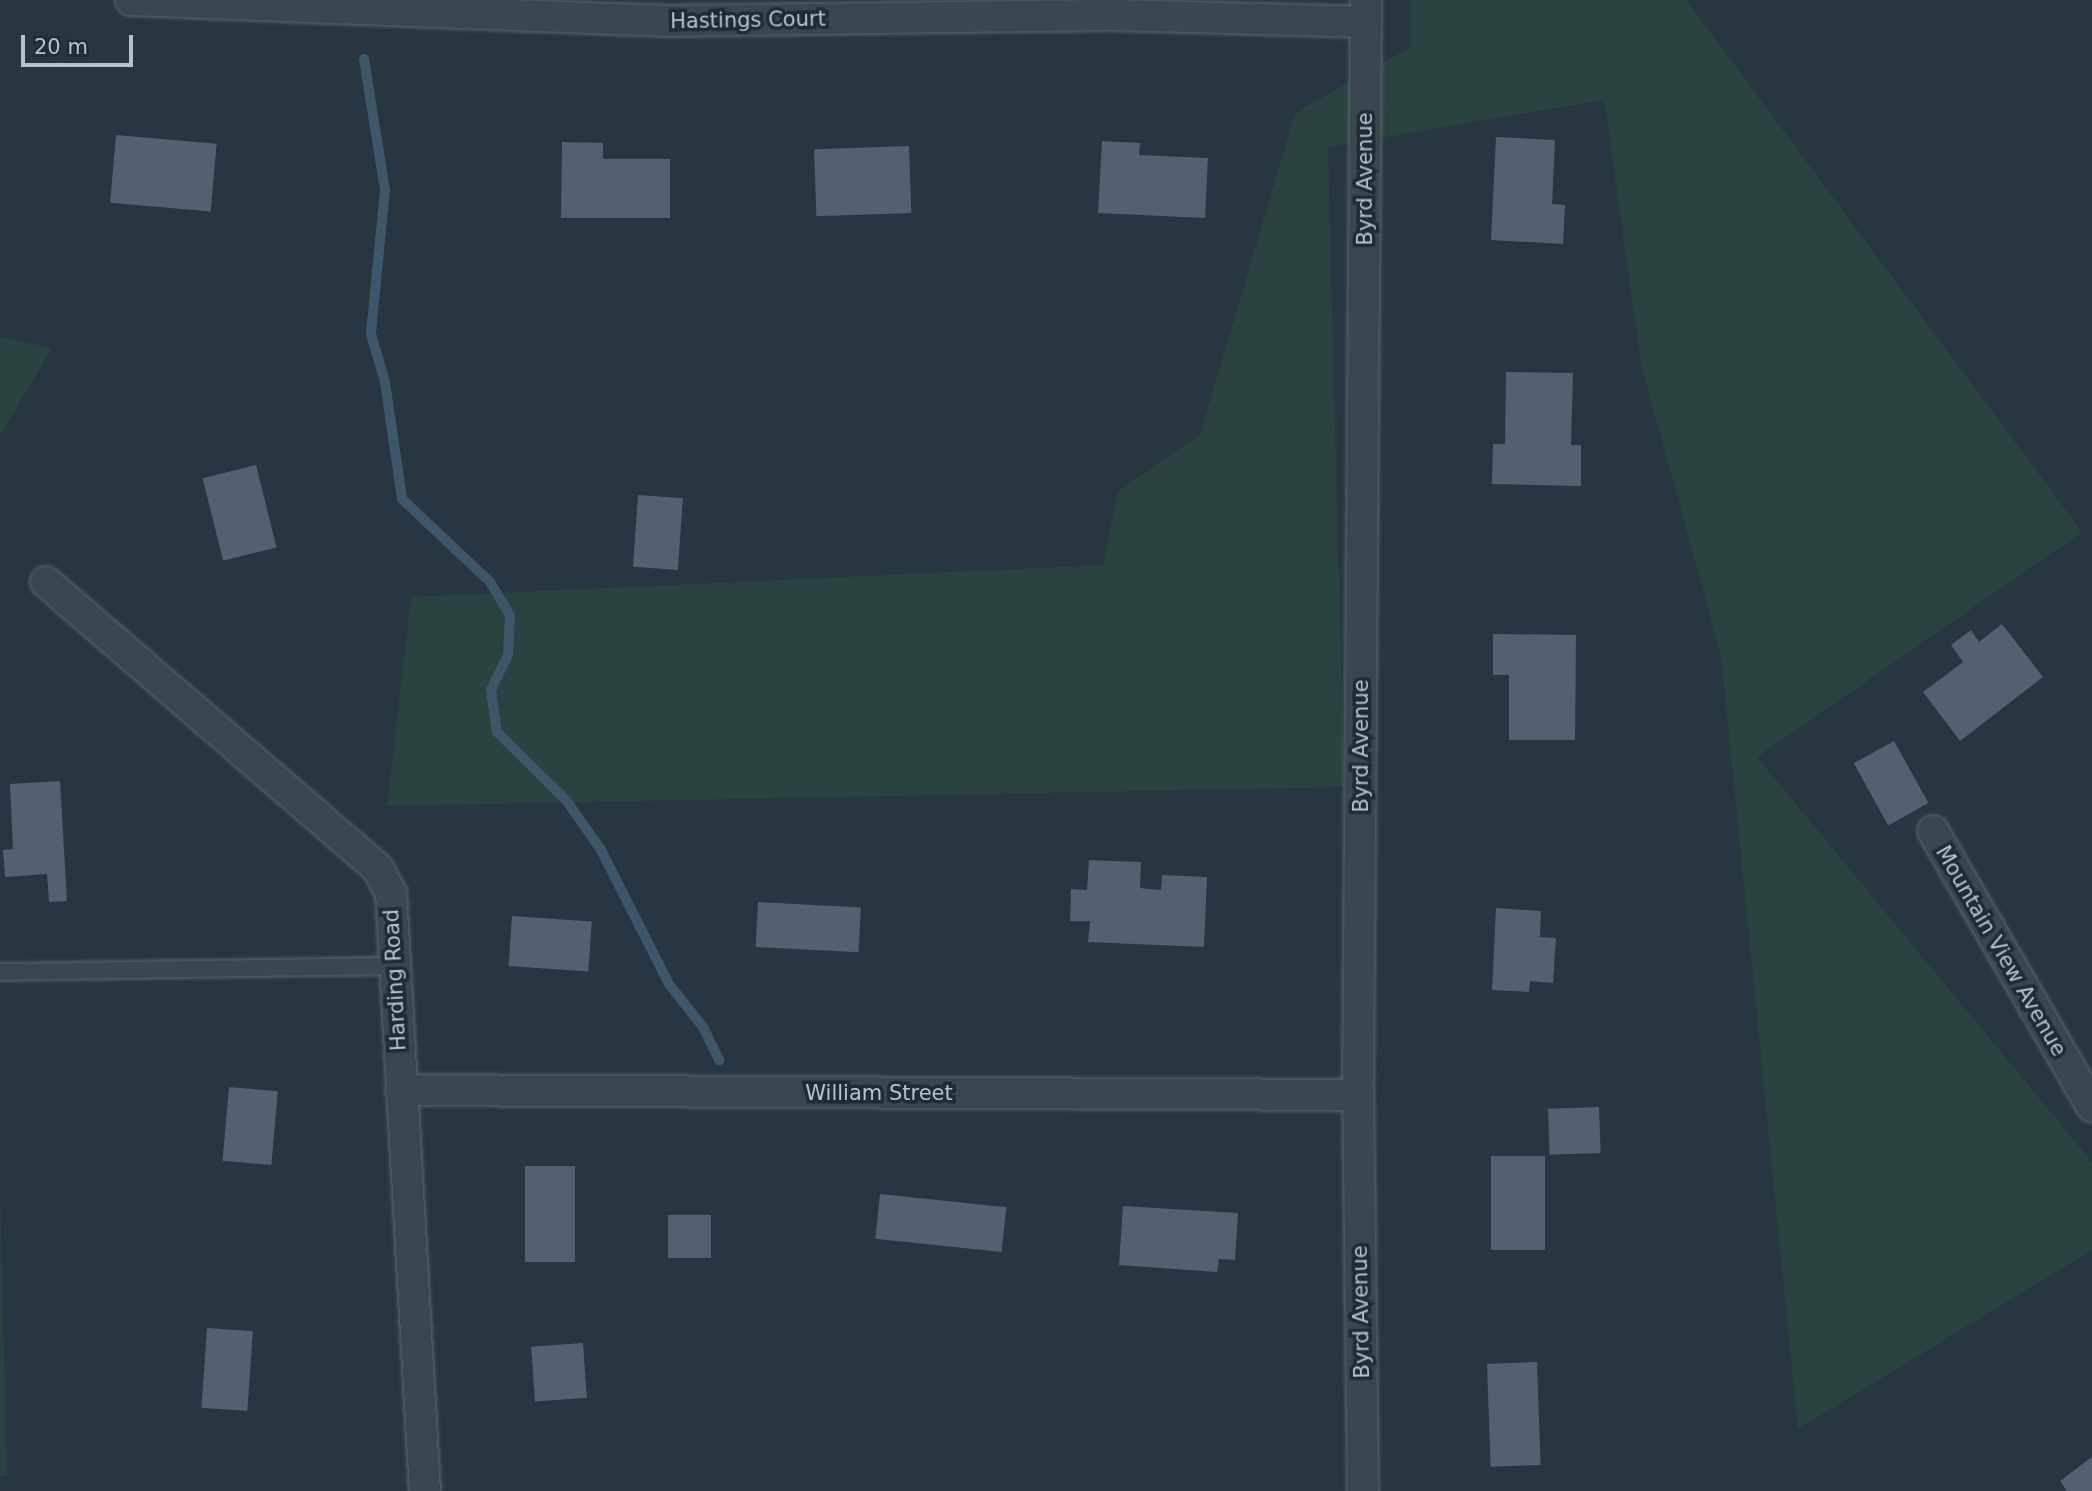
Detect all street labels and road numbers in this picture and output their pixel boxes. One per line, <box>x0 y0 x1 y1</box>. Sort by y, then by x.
street label: Hastings Court <box>670 6 826 34</box>
street label: Byrd Avenue <box>1352 112 1378 246</box>
street label: Byrd Avenue <box>1348 679 1374 813</box>
street label: Mountain View Avenue <box>1930 841 2072 1061</box>
street label: Harding Road <box>379 908 411 1052</box>
street label: William Street <box>805 1080 953 1106</box>
street label: Byrd Avenue <box>1347 1245 1375 1379</box>

